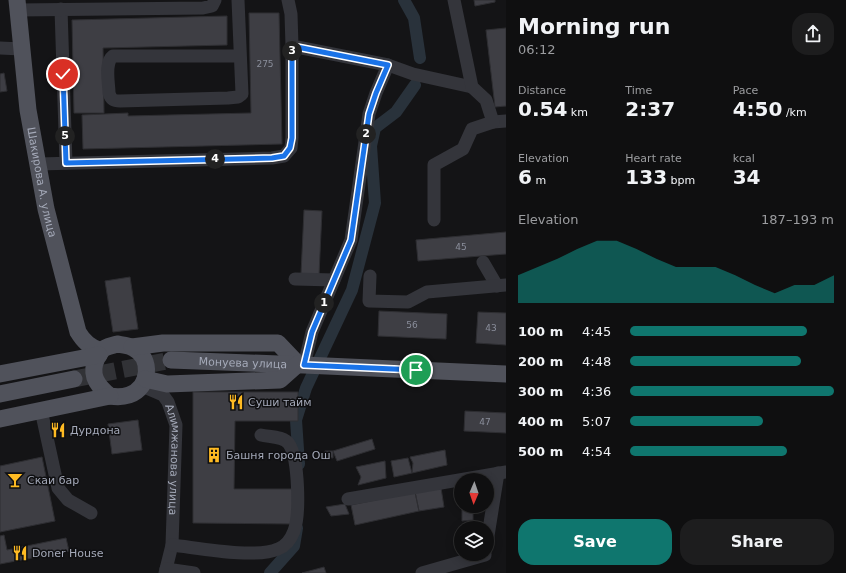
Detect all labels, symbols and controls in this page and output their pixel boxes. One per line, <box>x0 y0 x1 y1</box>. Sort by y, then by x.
button: share <box>792 13 834 55</box>
text: Morning run <box>518 14 670 39</box>
pin: 3 <box>282 41 302 61</box>
text: 06:12 <box>518 42 555 57</box>
text: 3 <box>288 44 296 57</box>
pin <box>46 57 80 91</box>
house number: 275 <box>256 59 274 69</box>
icon: check <box>52 63 74 85</box>
text: Distance <box>518 84 566 97</box>
text: Time <box>625 84 652 97</box>
text: Pace <box>733 84 758 97</box>
text: 0.54 <box>518 97 567 121</box>
text: 2:37 <box>625 97 675 121</box>
text: 4:50 <box>733 97 782 121</box>
text: km <box>567 106 588 119</box>
text: /km <box>782 106 807 119</box>
pin: 2 <box>356 124 376 144</box>
street label: Шакирова А. улица <box>24 126 59 239</box>
pin: 5 <box>55 126 75 146</box>
text: 2 <box>362 127 370 140</box>
text: 5 <box>61 129 69 142</box>
pin: 4 <box>205 149 225 169</box>
text: 4 <box>211 152 219 165</box>
text: Elevation <box>518 152 569 165</box>
text: Heart rate <box>625 152 682 165</box>
text: kcal <box>733 152 755 165</box>
text: 6 <box>518 165 532 189</box>
text: 133 <box>625 165 667 189</box>
text: 34 <box>733 165 761 189</box>
text: m <box>532 174 546 187</box>
text: bpm <box>667 174 695 187</box>
text: Elevation <box>518 212 578 227</box>
text: 187–193 m <box>761 212 834 227</box>
house number: 45 <box>455 242 467 252</box>
pin: 1 <box>314 293 334 313</box>
text: 1 <box>320 296 328 309</box>
house number: 56 <box>406 320 418 330</box>
house number: 43 <box>485 323 497 333</box>
text: 100 m <box>518 324 563 339</box>
text: 4:45 <box>582 324 611 339</box>
pin <box>399 353 433 387</box>
text: 200 m <box>518 354 563 369</box>
text: 4:48 <box>582 354 611 369</box>
street label: Монуева улица <box>199 355 287 371</box>
icon: arrive <box>405 359 427 381</box>
text: 300 m <box>518 384 563 399</box>
text: 4:36 <box>582 384 611 399</box>
restaurant icon: Суши тайм <box>227 393 245 411</box>
place label: Суши тайм <box>248 396 312 409</box>
street label: Алимжанова улица <box>162 402 182 516</box>
text: 400 m <box>518 414 563 429</box>
text: 5:07 <box>582 414 611 429</box>
house number: 47 <box>479 417 491 427</box>
restaurant icon: Дурдона <box>49 421 67 439</box>
place label: Дурдона <box>70 424 120 437</box>
text: 500 m <box>518 444 563 459</box>
text: 4:54 <box>582 444 611 459</box>
building icon: Башня города Ош <box>205 446 223 464</box>
place label: Башня города Ош <box>226 449 330 462</box>
bar icon: Скаи бар <box>6 471 24 489</box>
north arrow <box>454 473 494 513</box>
map controls <box>454 473 494 561</box>
place label: Скаи бар <box>27 474 79 487</box>
button: Save <box>518 519 672 565</box>
button: Share <box>680 519 834 565</box>
button: layers <box>454 521 494 561</box>
restaurant icon: Doner House <box>11 544 29 562</box>
place label: Doner House <box>32 547 104 560</box>

